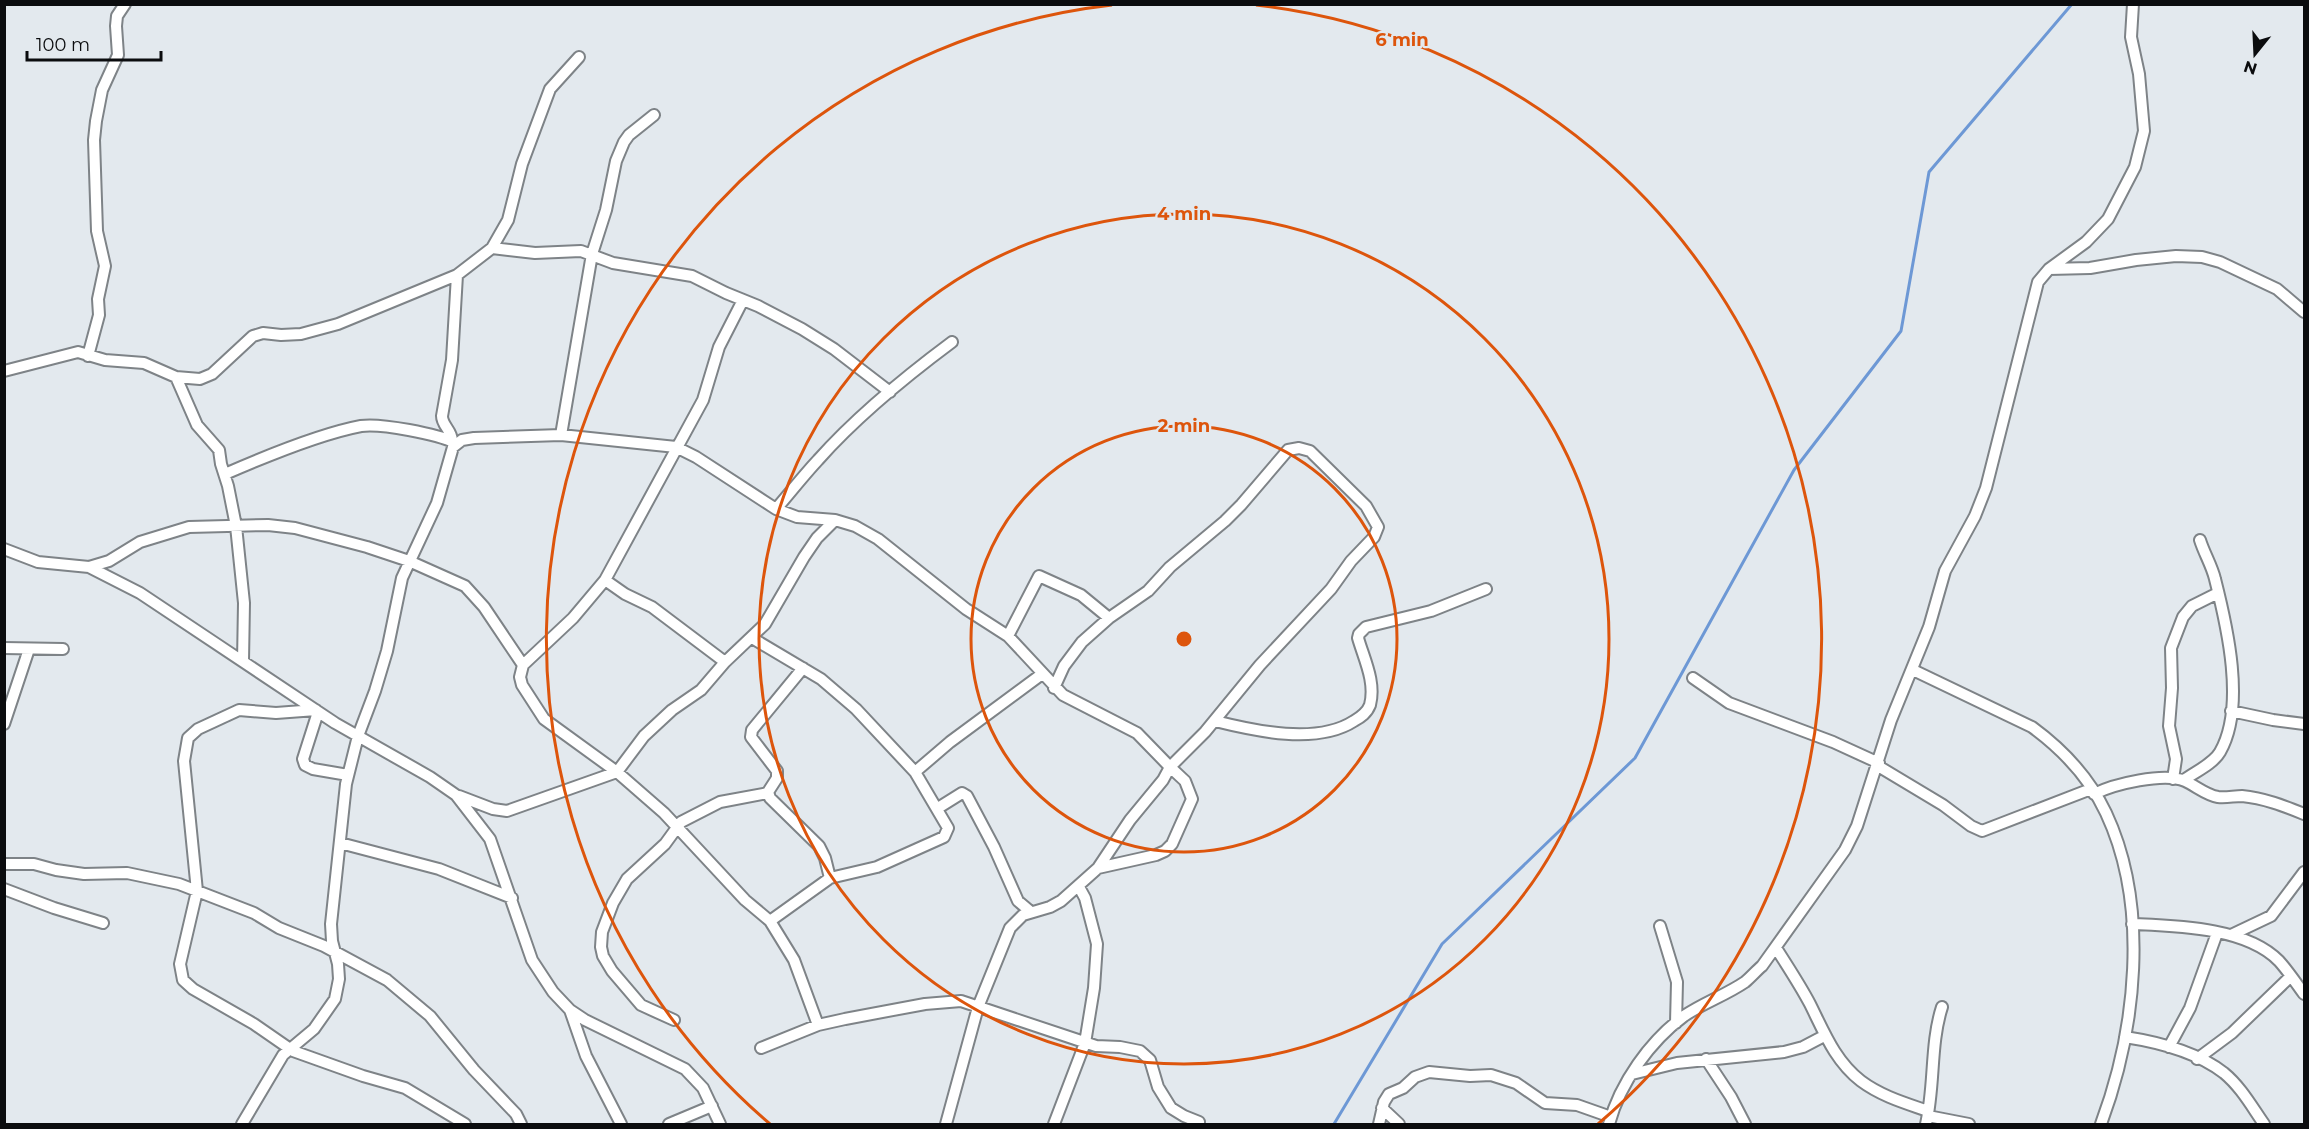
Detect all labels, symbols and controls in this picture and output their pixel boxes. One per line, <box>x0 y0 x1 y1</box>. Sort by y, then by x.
scale bar <box>27 24 160 62</box>
north arrow <box>2225 24 2285 84</box>
text: 6 min <box>1375 29 1429 51</box>
text: 100 m <box>36 34 90 56</box>
text: N <box>2241 57 2260 79</box>
text: 4 min <box>1157 203 1211 225</box>
text: 2 min <box>1158 415 1210 437</box>
centre of rings <box>1174 629 1194 649</box>

